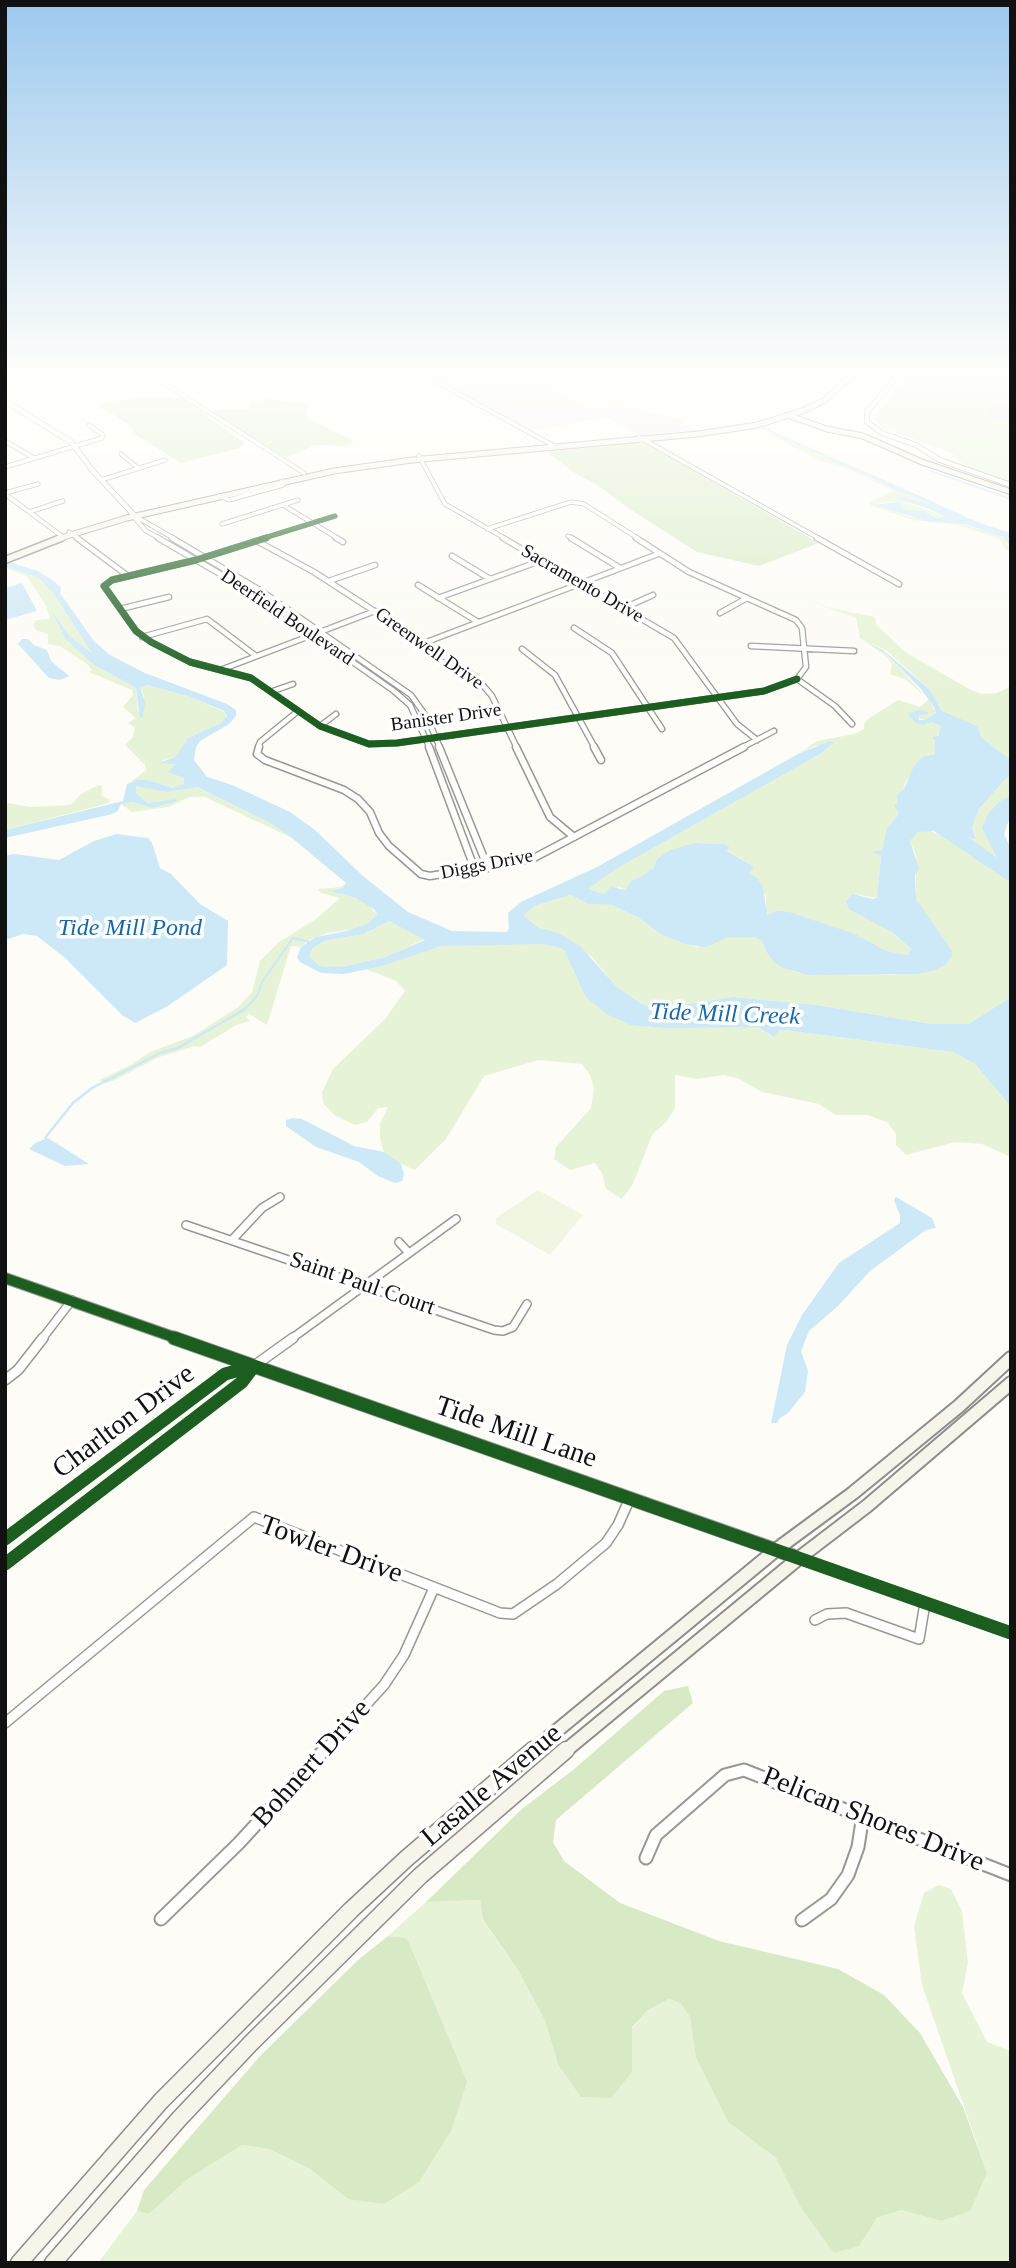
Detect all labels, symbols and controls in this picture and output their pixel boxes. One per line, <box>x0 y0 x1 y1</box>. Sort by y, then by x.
street label: Sacramento Drive <box>517 540 647 628</box>
street label: Deerfield Boulevard <box>216 565 358 671</box>
street label: Greenwell Drive <box>370 603 488 695</box>
street label: Banister Drive <box>389 699 503 737</box>
street label: Diggs Drive <box>439 845 535 885</box>
water label: Tide Mill Pond <box>58 915 202 943</box>
water label: Tide Mill Creek <box>650 998 800 1032</box>
street label: Saint Paul Court <box>286 1246 438 1322</box>
street label: Charlton Drive <box>47 1358 201 1486</box>
street label: Tide Mill Lane <box>431 1390 601 1476</box>
street label: Towler Drive <box>255 1509 407 1591</box>
street label: Bohnert Drive <box>246 1693 378 1835</box>
street label: Lasalle Avenue <box>415 1718 569 1854</box>
street label: Pelican Shores Drive <box>757 1760 989 1880</box>

